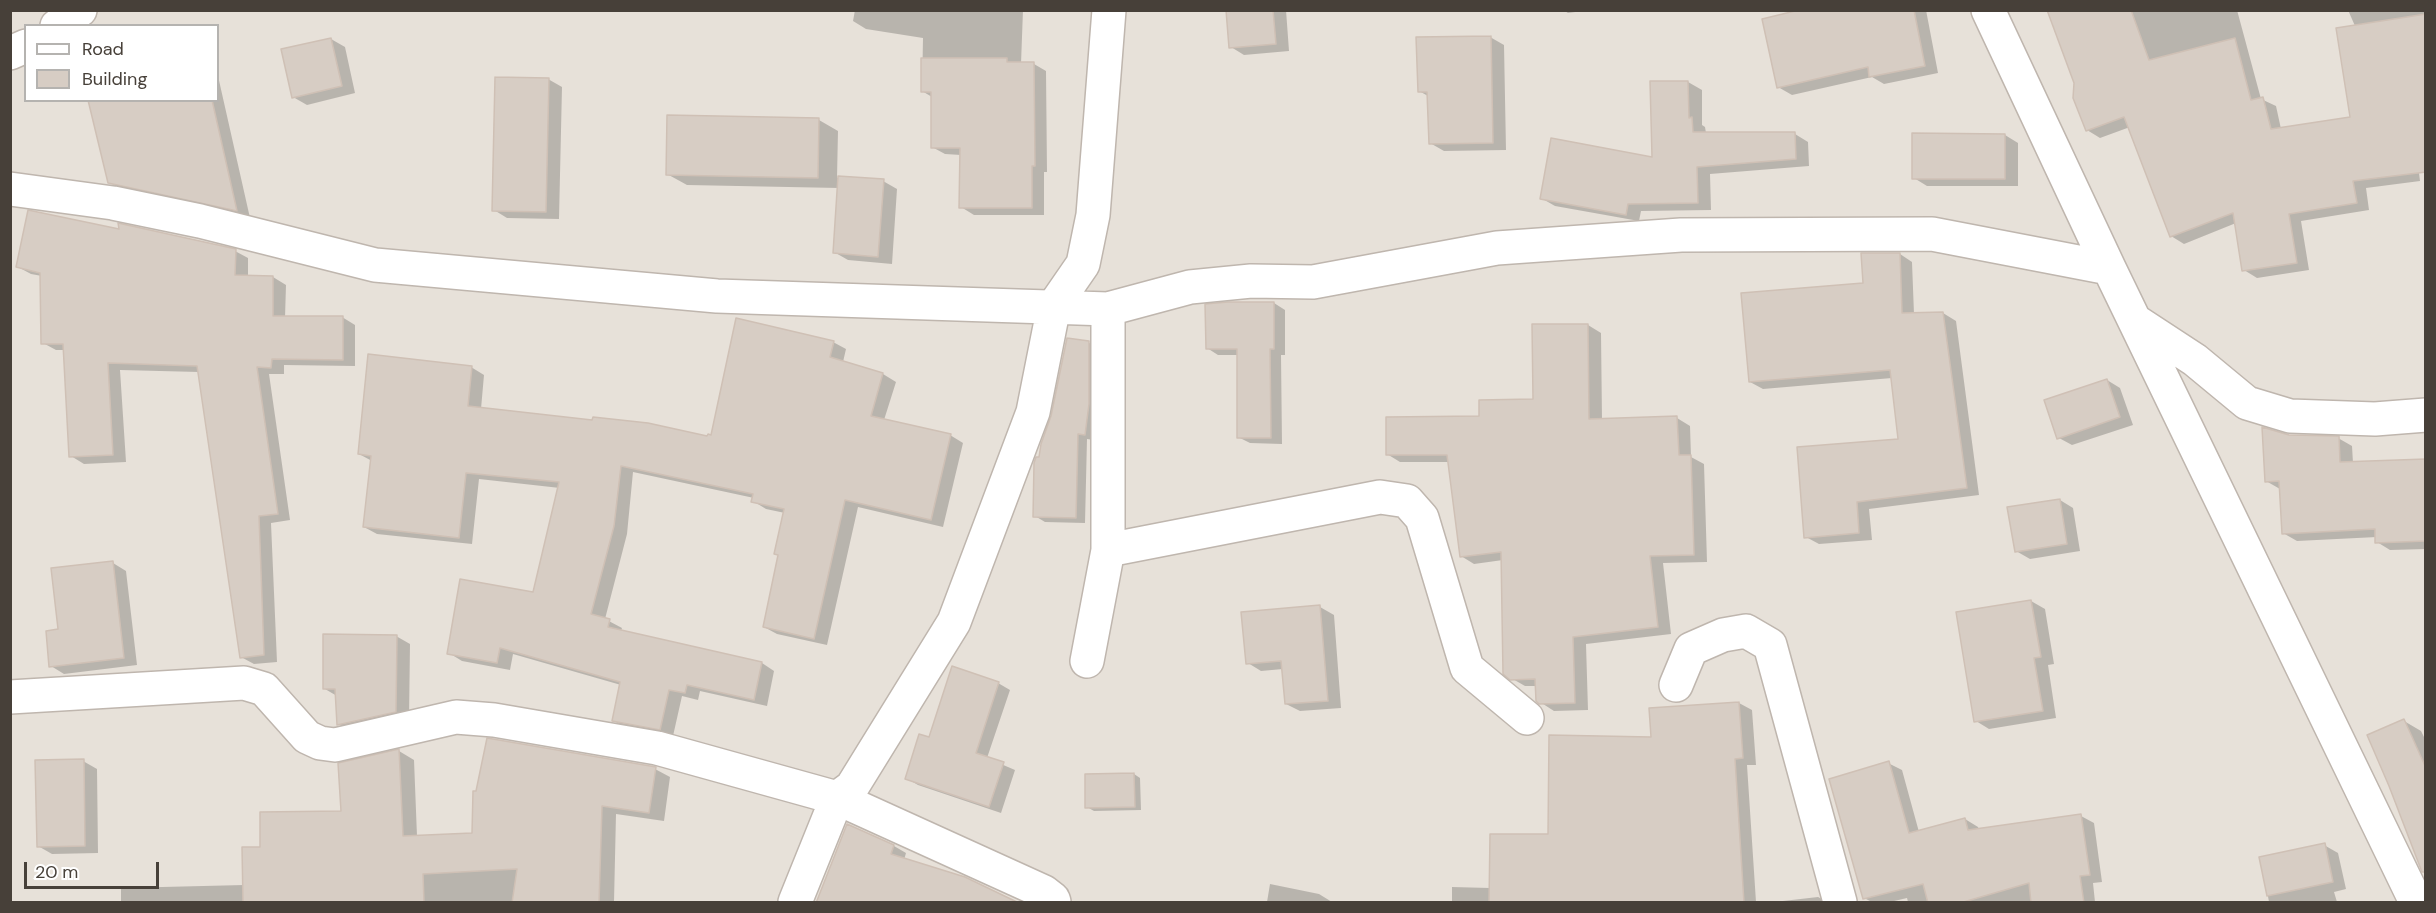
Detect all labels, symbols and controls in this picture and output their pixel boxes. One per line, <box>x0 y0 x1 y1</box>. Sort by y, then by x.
legend <box>24 24 219 102</box>
text: Road <box>82 37 124 61</box>
text: Building <box>82 67 147 91</box>
scale bar <box>27 850 162 888</box>
text: 20 m <box>35 860 78 884</box>

